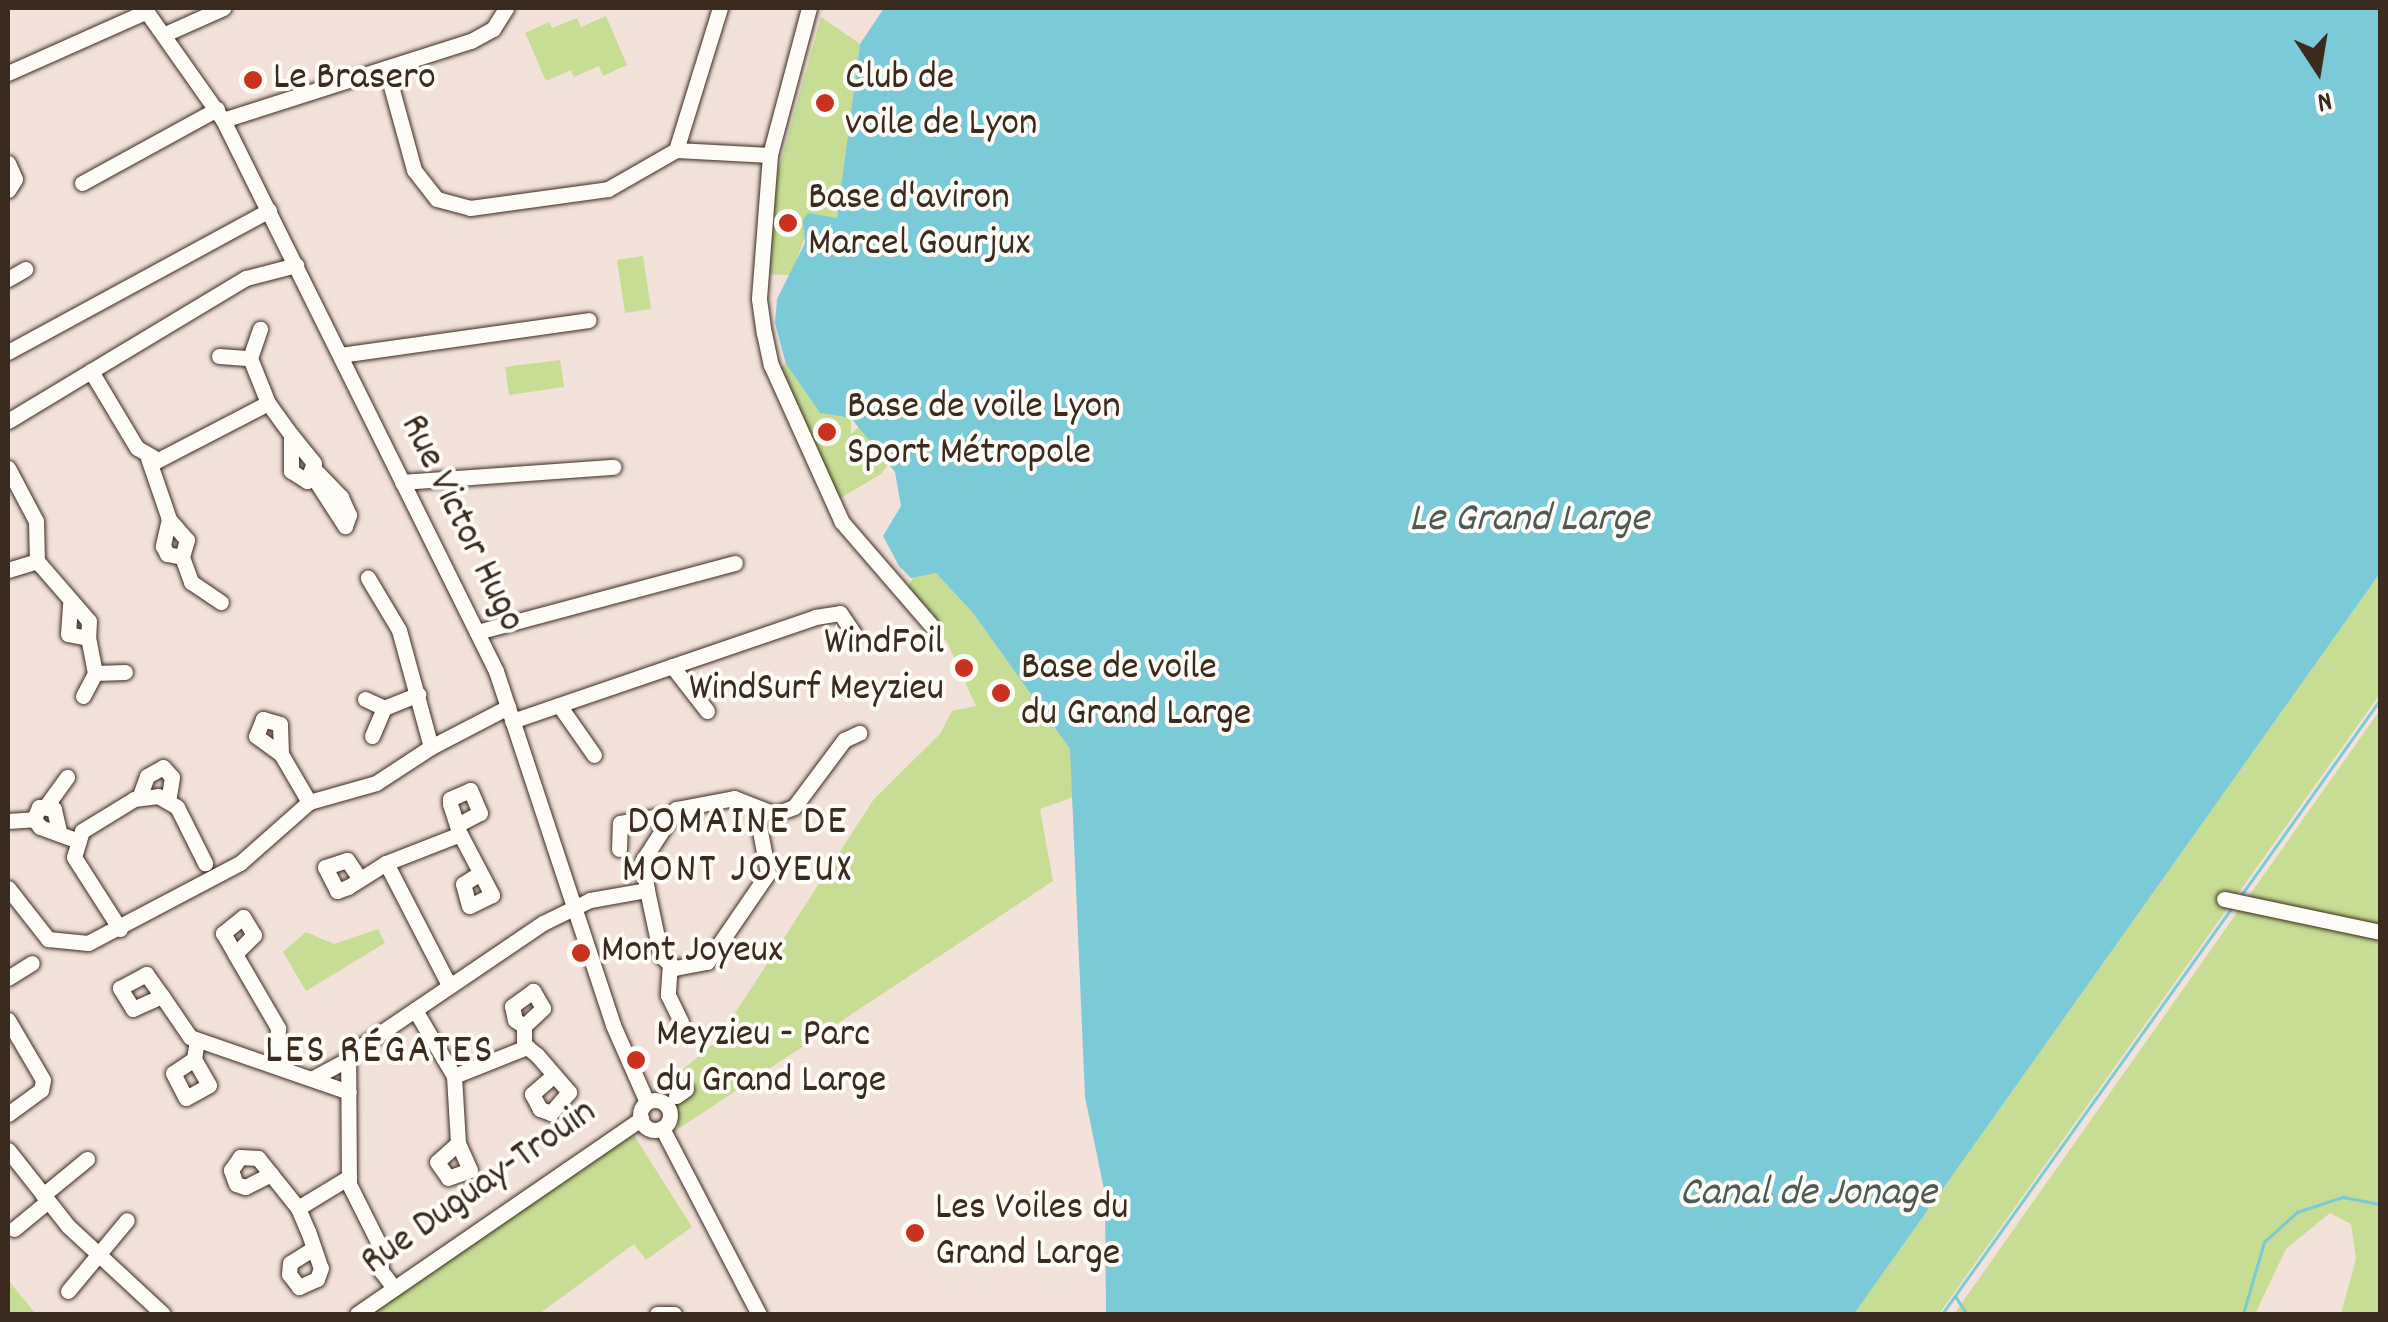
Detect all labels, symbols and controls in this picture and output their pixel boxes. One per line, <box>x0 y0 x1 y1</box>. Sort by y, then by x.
north arrow <box>2268 20 2368 120</box>
place label: Le Brasero <box>273 56 436 104</box>
place label: Club de voile de Lyon <box>845 56 1037 150</box>
marker: Le Brasero <box>242 69 264 91</box>
text: N <box>2313 78 2335 120</box>
marker: Club de voile de Lyon <box>814 92 836 114</box>
place label: Base d'aviron Marcel Gourjux <box>808 176 1030 270</box>
marker: Base d'aviron Marcel Gourjux <box>777 212 799 234</box>
place label: Base de voile Lyon Sport Métropole <box>847 385 1121 479</box>
street label: Rue Victor Hugo <box>387 408 533 640</box>
marker: Base de voile Lyon Sport Métropole <box>816 421 838 443</box>
water label: Le Grand Large <box>1409 496 1649 546</box>
place label: WindFoil WindSurf Meyzieu <box>689 621 944 715</box>
place label: Base de voile du Grand Large <box>1021 646 1251 740</box>
marker: WindFoil WindSurf Meyzieu <box>953 657 975 679</box>
marker: Base de voile du Grand Large <box>990 682 1012 704</box>
district label: DOMAINE DE MONT JOYEUX <box>622 799 854 898</box>
place label: Mont Joyeux <box>601 929 783 977</box>
marker: Mont Joyeux <box>570 942 592 964</box>
place label: Meyzieu - Parc du Grand Large <box>656 1013 886 1107</box>
district label: LES RÉGATES <box>265 1028 495 1078</box>
marker: Meyzieu - Parc du Grand Large <box>625 1049 647 1071</box>
street label: Rue Duguay-Trouin <box>353 1090 607 1288</box>
water label: Canal de Jonage <box>1680 1170 1936 1220</box>
place label: Les Voiles du Grand Large <box>935 1186 1128 1280</box>
marker: Les Voiles du Grand Large <box>904 1222 926 1244</box>

